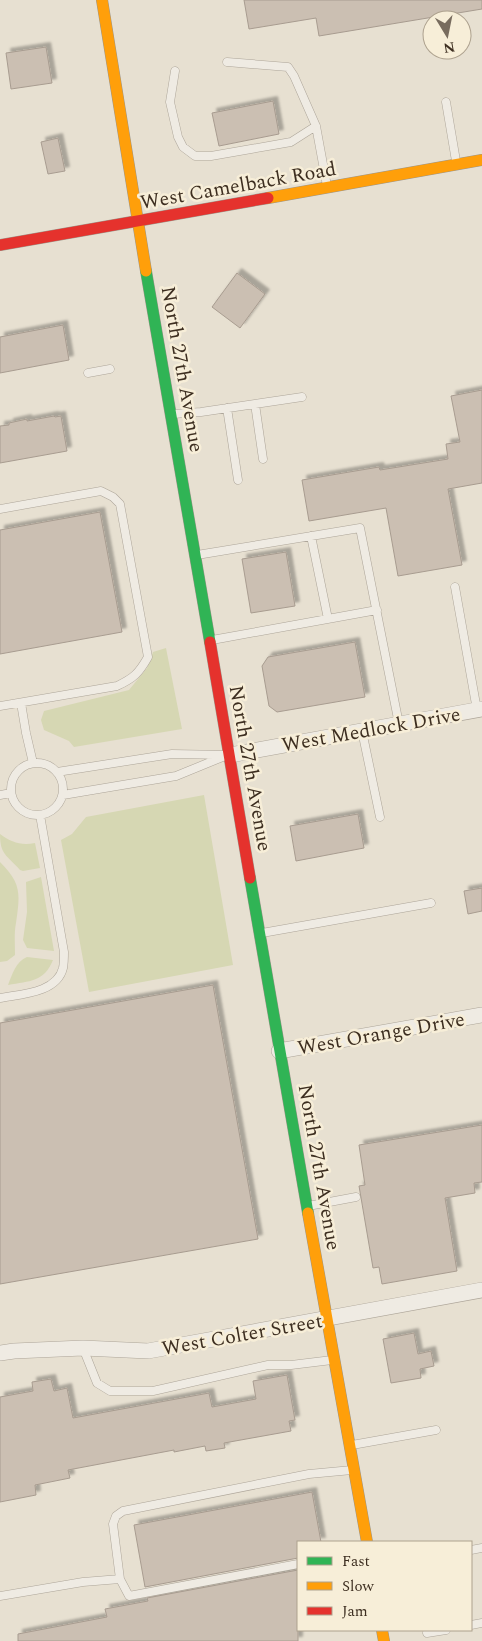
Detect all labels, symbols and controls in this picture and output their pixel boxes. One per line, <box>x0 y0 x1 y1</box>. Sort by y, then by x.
north arrow <box>422 10 472 60</box>
text: N <box>442 36 457 59</box>
street label: West Camelback Road <box>138 154 338 218</box>
street label: North 27th Avenue <box>153 284 211 455</box>
street label: North 27th Avenue <box>221 683 279 854</box>
street label: West Medlock Drive <box>279 700 463 760</box>
street label: West Orange Drive <box>295 1005 467 1063</box>
street label: North 27th Avenue <box>290 1082 348 1253</box>
street label: West Colter Street <box>159 1306 325 1364</box>
legend <box>297 1541 472 1631</box>
text: Fast <box>342 1550 370 1573</box>
text: Slow <box>342 1575 374 1598</box>
text: Jam <box>342 1600 368 1623</box>

